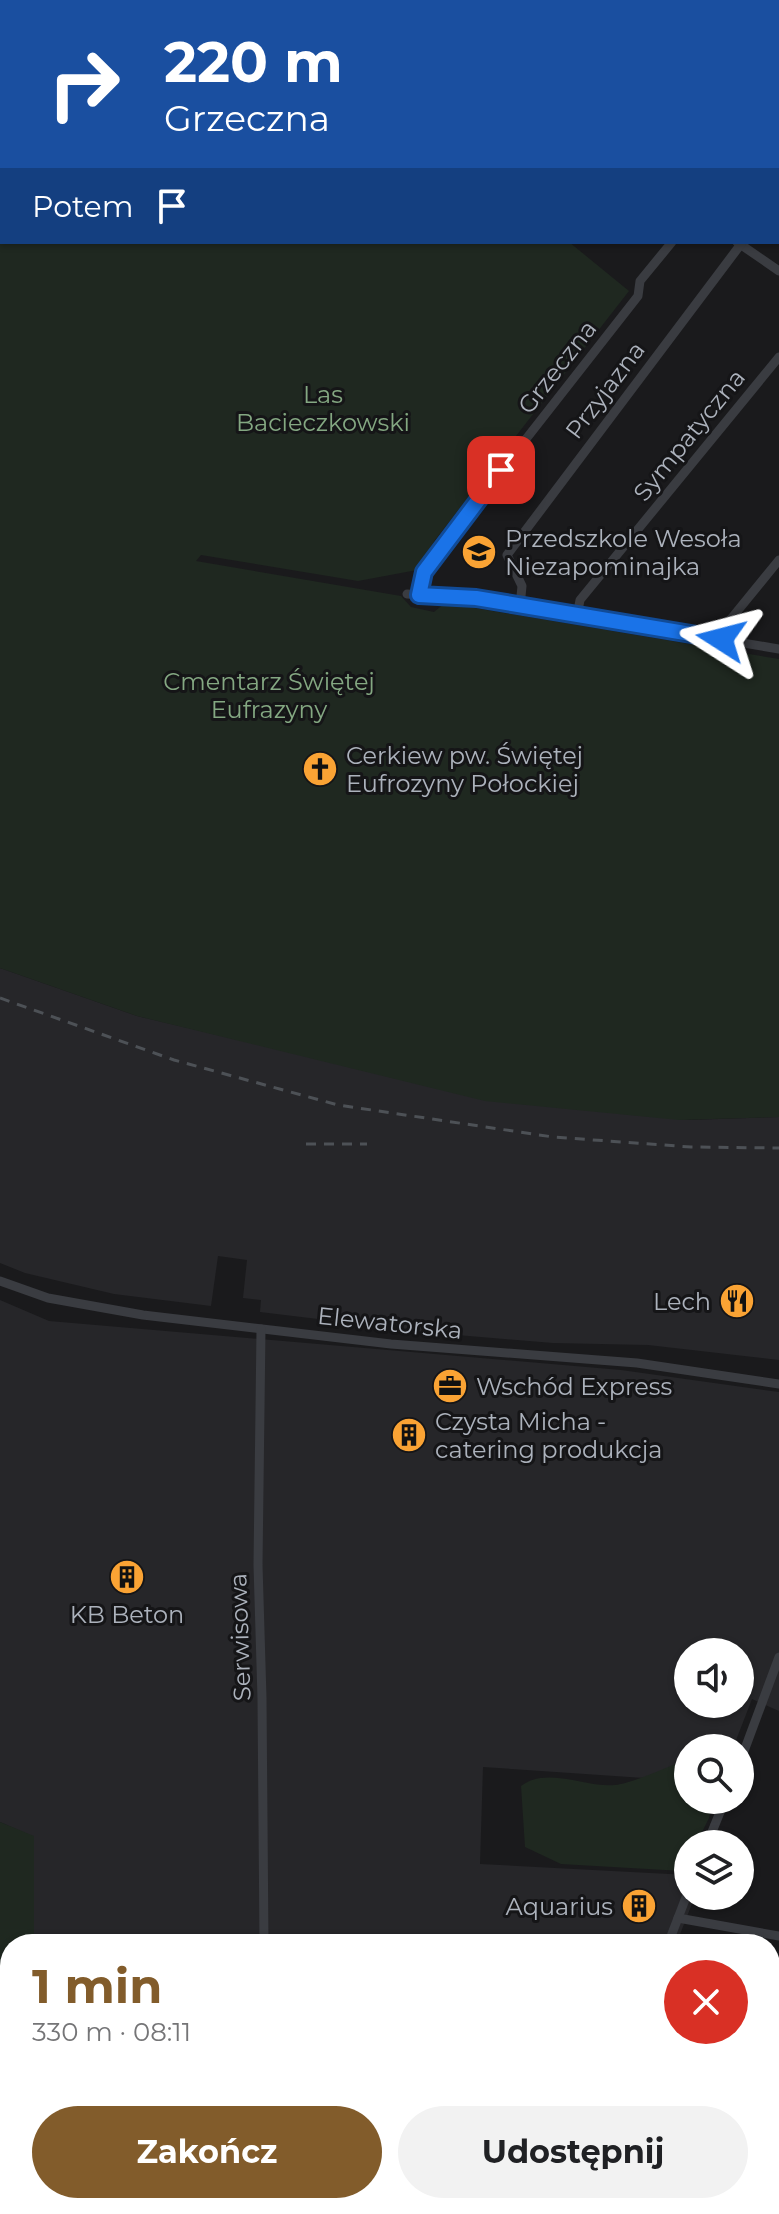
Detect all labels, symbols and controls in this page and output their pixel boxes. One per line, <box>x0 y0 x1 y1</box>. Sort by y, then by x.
text: 220 m <box>164 28 343 96</box>
icon: right <box>32 32 136 136</box>
text: Grzeczna <box>164 96 330 140</box>
icon: arrive <box>150 184 194 228</box>
text: Potem <box>32 188 134 225</box>
street label: Grzeczna <box>511 314 603 420</box>
street label: Przyjazna <box>559 336 651 444</box>
street label: Sympatyczna <box>627 363 751 507</box>
park label: Las Bacieczkowski <box>236 380 410 437</box>
pin <box>467 436 535 504</box>
icon: arrive <box>479 448 523 492</box>
place label: Przedszkole Wesoła Niezapominajka <box>505 524 742 581</box>
school or university icon: Przedszkole Wesoła Niezapominajka <box>460 533 498 571</box>
position arrow <box>679 597 763 681</box>
park label: Cmentarz Świętej Eufrazyny <box>163 667 375 724</box>
place label: Cerkiew pw. Świętej Eufrozyny Połockiej <box>346 741 583 798</box>
church icon: Cerkiew pw. Świętej Eufrozyny Połockiej <box>301 750 339 788</box>
restaurant icon: Lech <box>718 1282 756 1320</box>
place label: Lech <box>653 1287 711 1316</box>
street label: Elewatorska <box>316 1301 464 1345</box>
office icon: Wschód Express <box>431 1367 469 1405</box>
place label: Wschód Express <box>476 1372 672 1401</box>
place label: Czysta Micha - catering produkcja <box>435 1407 662 1464</box>
building icon: Czysta Micha - catering produkcja <box>390 1416 428 1454</box>
building icon: KB Beton <box>108 1558 146 1596</box>
street label: Serwisowa <box>223 1573 257 1701</box>
place label: KB Beton <box>70 1600 184 1629</box>
map controls <box>674 1638 754 1910</box>
button: sound <box>674 1638 754 1718</box>
button: search <box>674 1734 754 1814</box>
button: layers <box>674 1830 754 1910</box>
building icon: Aquarius <box>620 1887 658 1925</box>
place label: Aquarius <box>506 1892 613 1921</box>
text: 1 min <box>32 1957 162 2015</box>
button: close <box>664 1960 748 2044</box>
text: 330 m · 08:11 <box>32 2016 191 2048</box>
button: Zakończ <box>32 2106 382 2198</box>
button: Udostępnij <box>398 2106 748 2198</box>

